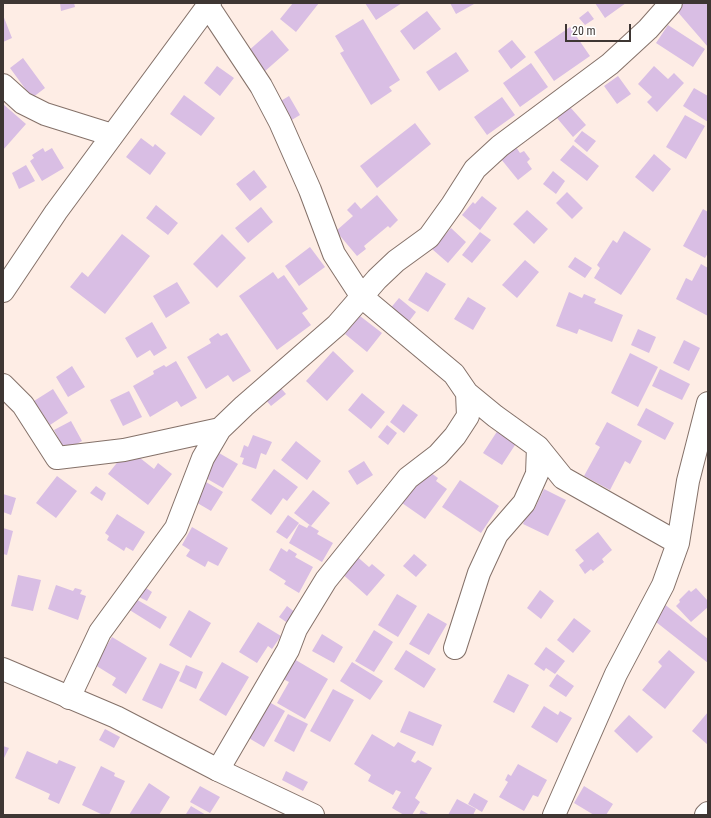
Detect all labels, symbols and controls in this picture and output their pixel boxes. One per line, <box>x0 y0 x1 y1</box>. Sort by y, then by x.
scale bar <box>567 16 633 42</box>
text: 20 m <box>572 24 596 38</box>

